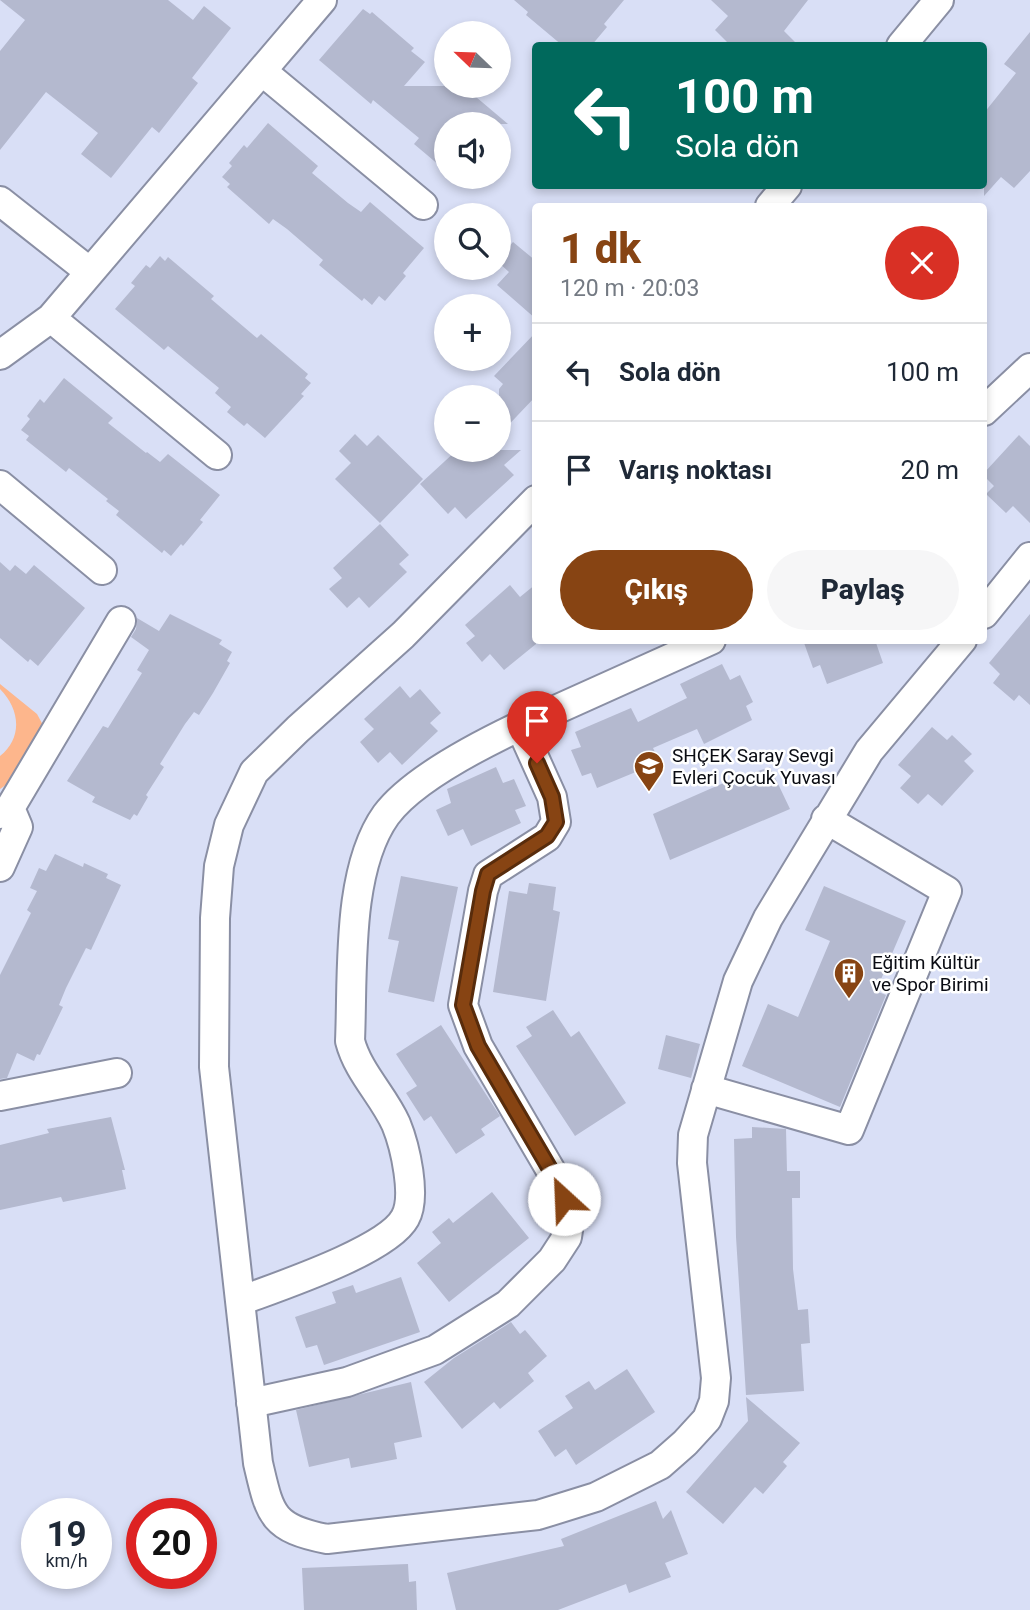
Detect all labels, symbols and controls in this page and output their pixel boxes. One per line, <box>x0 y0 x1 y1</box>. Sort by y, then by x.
north arrow <box>434 21 511 98</box>
map controls <box>434 21 511 462</box>
text: 100 m <box>675 68 814 125</box>
icon: left <box>560 70 651 161</box>
button: sound <box>434 112 511 189</box>
text: Sola dön <box>675 127 799 165</box>
button: search <box>434 203 511 280</box>
text: 1 dk <box>560 224 641 273</box>
button: close <box>885 226 959 300</box>
text: 120 m · 20:03 <box>560 275 699 302</box>
button: + <box>434 294 511 371</box>
icon: left <box>560 353 598 391</box>
text: Sola dön <box>619 357 721 387</box>
text: 100 m <box>886 357 959 387</box>
button: − <box>434 385 511 462</box>
icon: arrive <box>560 451 598 489</box>
text: Varış noktası <box>619 455 772 485</box>
text: 20 m <box>901 455 959 485</box>
button: Çıkış <box>560 550 753 630</box>
button: Paylaş <box>767 550 959 630</box>
pin <box>507 691 567 763</box>
icon: arrive <box>518 702 556 740</box>
place label: SHÇEK Saray Sevgi Evleri Çocuk Yuvası <box>672 744 836 789</box>
school or university icon: SHÇEK Saray Sevgi Evleri Çocuk Yuvası <box>632 749 666 793</box>
place label: Eğitim Kültür ve Spor Birimi <box>872 951 989 996</box>
building icon: Eğitim Kültür ve Spor Birimi <box>832 956 866 1000</box>
position arrow <box>527 1162 601 1236</box>
speed limit sign: 20 <box>126 1498 217 1589</box>
text: 19 <box>46 1514 87 1555</box>
text: km/h <box>45 1550 88 1571</box>

